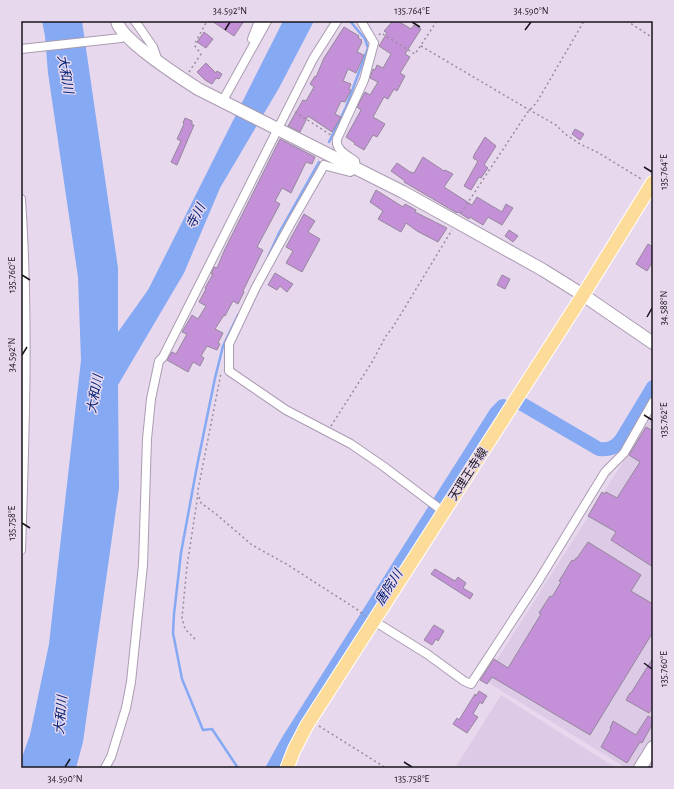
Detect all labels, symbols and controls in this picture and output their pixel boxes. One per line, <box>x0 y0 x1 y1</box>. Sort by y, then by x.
text: 34.592°N <box>213 6 247 16</box>
text: 135.764°E <box>394 6 430 16</box>
text: 34.590°N <box>513 6 549 16</box>
water label: 大和川 <box>55 54 76 97</box>
text: 135.764°E <box>659 154 669 190</box>
water label: 寺川 <box>184 200 209 231</box>
text: 135.760°E <box>7 257 17 293</box>
text: 34.588°N <box>659 291 669 325</box>
text: 34.592°N <box>7 338 17 372</box>
water label: 大和川 <box>85 372 106 415</box>
text: 135.762°E <box>659 402 669 438</box>
street label: 天理王寺線 <box>446 445 489 502</box>
text: 135.758°E <box>7 505 17 540</box>
water label: 唐院川 <box>373 566 406 608</box>
text: 135.760°E <box>659 651 669 687</box>
water label: 大和川 <box>52 693 70 735</box>
text: 34.590°N <box>47 774 83 784</box>
text: 135.758°E <box>395 774 430 784</box>

